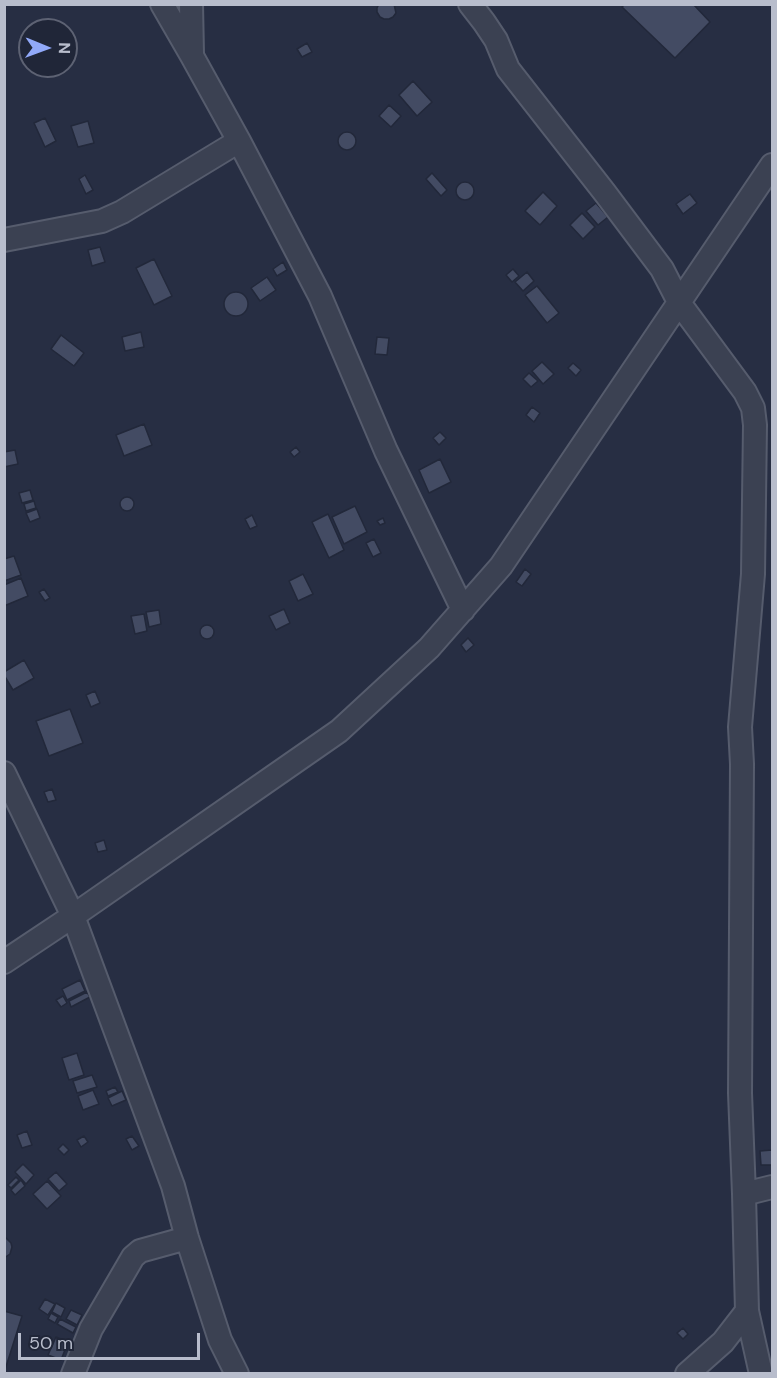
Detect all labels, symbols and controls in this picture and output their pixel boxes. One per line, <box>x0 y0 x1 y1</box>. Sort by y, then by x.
north arrow <box>18 18 78 78</box>
text: N <box>54 42 75 54</box>
scale bar <box>21 1321 202 1359</box>
text: 50 m <box>29 1331 73 1355</box>

